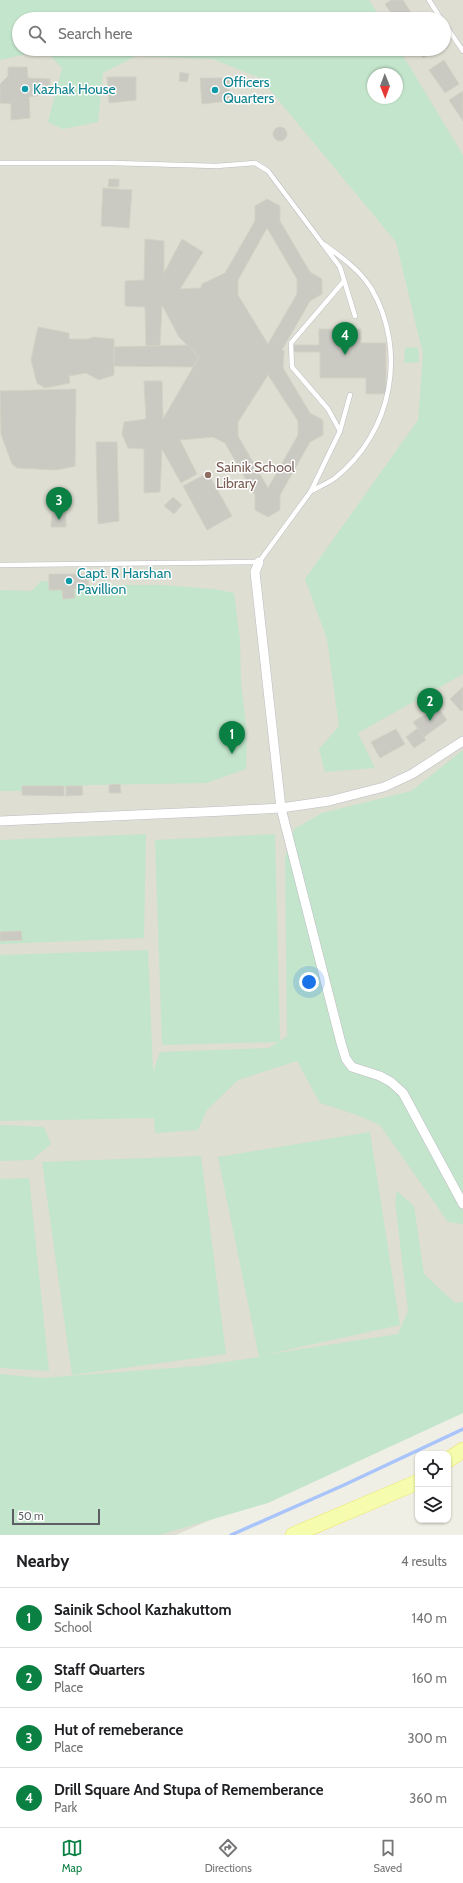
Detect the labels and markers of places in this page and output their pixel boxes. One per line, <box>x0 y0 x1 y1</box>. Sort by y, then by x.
place label: Officers Quarters <box>223 73 274 107</box>
place label: Kazhak House <box>33 80 116 98</box>
marker: Kazhak House <box>20 84 30 94</box>
marker: Officers Quarters <box>210 85 220 95</box>
pin: 4 <box>332 322 358 355</box>
place label: Sainik School Library <box>216 458 296 492</box>
marker: Sainik School Library <box>203 470 213 480</box>
pin: 3 <box>46 487 72 520</box>
place label: Capt. R Harshan Pavillion <box>77 564 171 598</box>
marker: Capt. R Harshan Pavillion <box>64 576 74 586</box>
pin: 2 <box>417 688 443 721</box>
pin: 1 <box>219 721 245 754</box>

